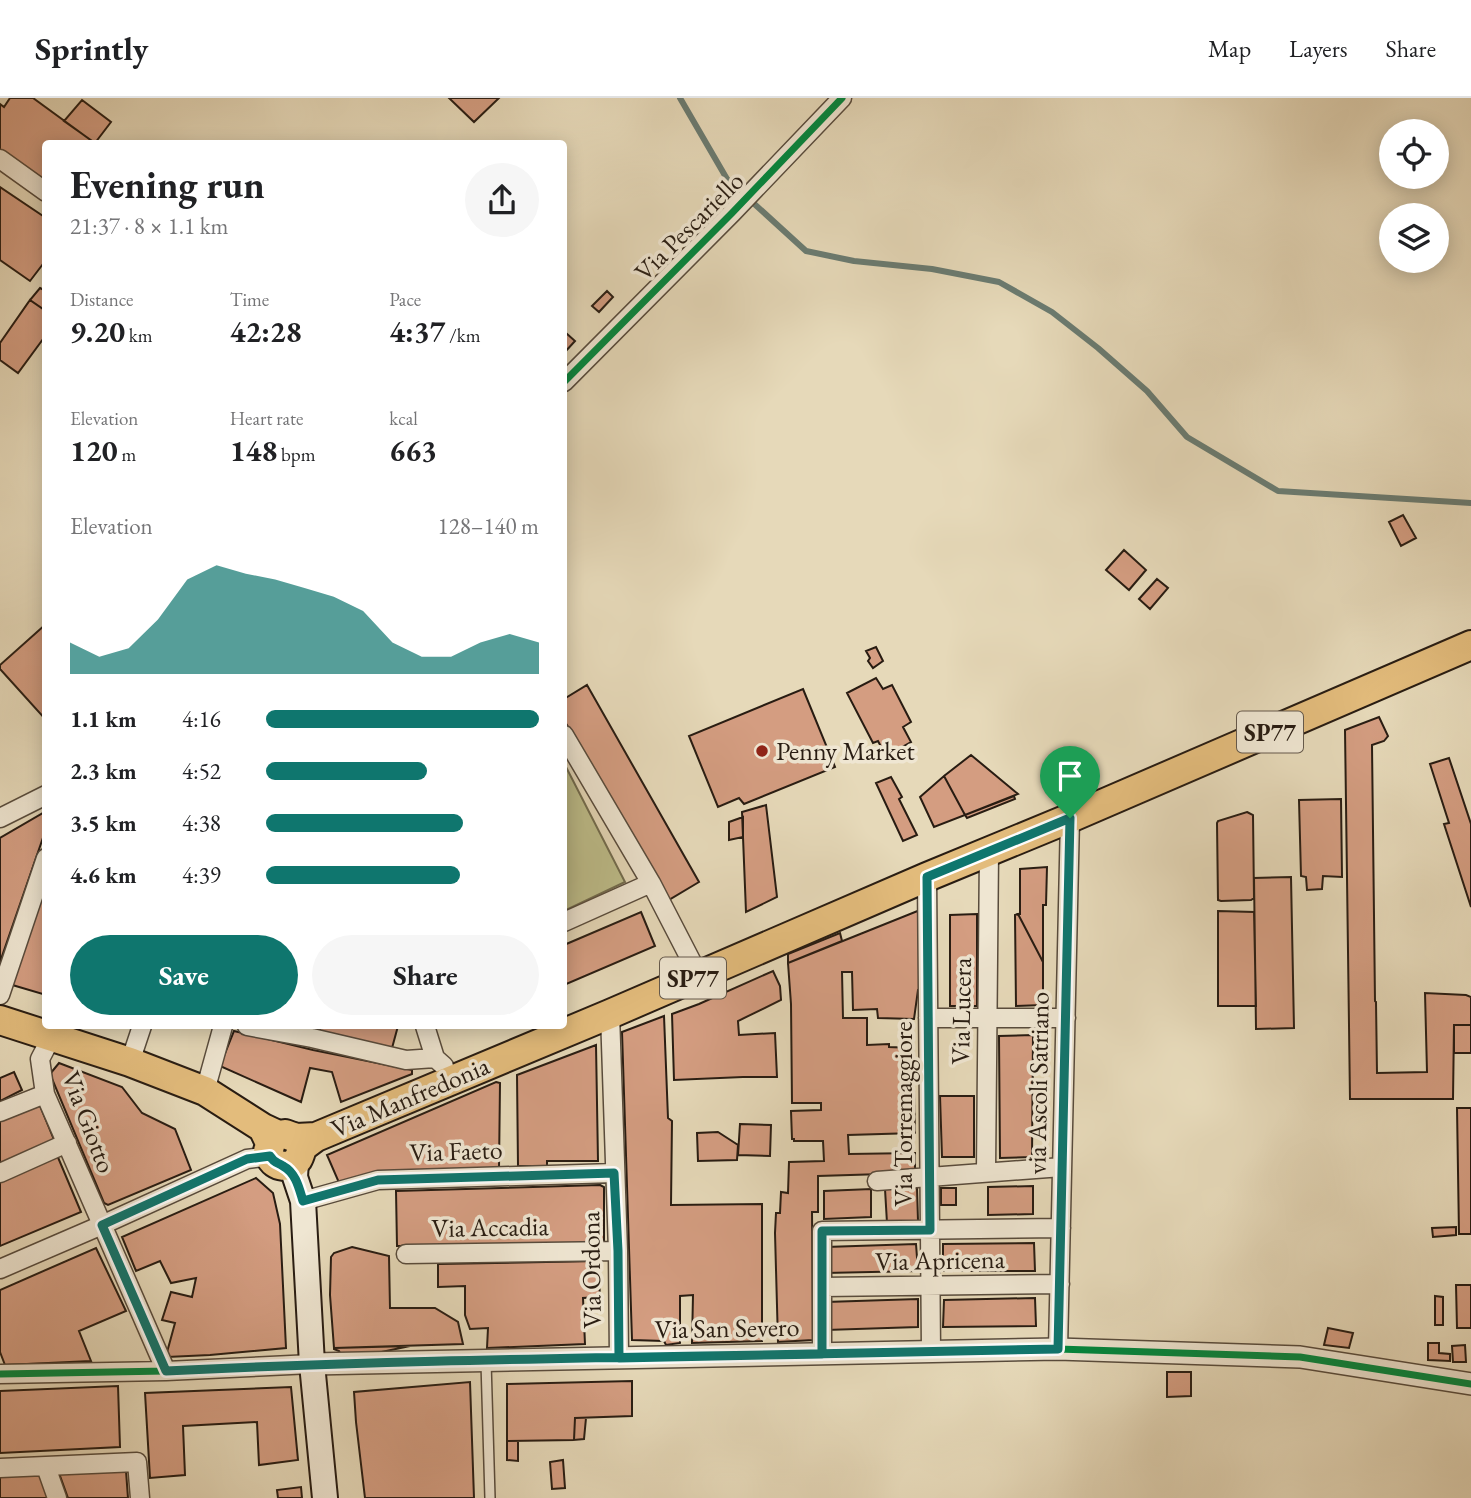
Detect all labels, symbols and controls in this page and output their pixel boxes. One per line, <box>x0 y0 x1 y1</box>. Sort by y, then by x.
text: Sprintly <box>35 27 148 70</box>
text: Map <box>1208 33 1251 64</box>
text: Layers <box>1289 33 1348 64</box>
text: Share <box>1386 33 1436 64</box>
map controls <box>1379 119 1449 273</box>
button: locate <box>1379 119 1449 189</box>
text: Evening run <box>70 160 265 209</box>
button: share <box>465 163 539 237</box>
street label: Via Pescariello <box>627 164 751 288</box>
button: layers <box>1379 203 1449 273</box>
text: 21:37 · 8 × 1.1 km <box>70 211 228 241</box>
text: Distance <box>70 287 133 312</box>
text: Time <box>230 287 269 312</box>
text: Pace <box>389 287 421 312</box>
text: 9.20 <box>70 312 125 351</box>
text: 42:28 <box>230 312 302 351</box>
text: 4:37 <box>389 312 445 351</box>
text: km <box>125 323 153 348</box>
text: /km <box>445 323 480 348</box>
text: Elevation <box>70 406 138 431</box>
text: Heart rate <box>230 406 303 431</box>
text: kcal <box>389 406 418 431</box>
text: 120 <box>70 431 118 470</box>
text: 148 <box>230 431 277 470</box>
text: 663 <box>389 431 437 470</box>
text: m <box>118 442 136 467</box>
text: bpm <box>277 442 316 467</box>
text: Elevation <box>70 511 153 541</box>
text: 128–140 m <box>438 511 539 541</box>
text: 1.1 km <box>70 704 137 734</box>
text: 4:16 <box>182 704 221 734</box>
road number: SP77 <box>1237 712 1303 752</box>
place label: Penny Market <box>776 734 915 768</box>
marker: Penny Market <box>754 743 770 759</box>
pin <box>1040 746 1100 818</box>
text: 2.3 km <box>70 756 137 786</box>
text: 4:52 <box>182 756 221 786</box>
icon: arrive <box>1051 757 1089 795</box>
text: 3.5 km <box>70 808 137 838</box>
text: 4:38 <box>182 808 221 838</box>
text: 4.6 km <box>70 860 137 890</box>
text: 4:39 <box>182 860 221 890</box>
button: Save <box>70 935 298 1015</box>
button: Share <box>312 935 539 1015</box>
street label: Via Lucera <box>943 957 979 1065</box>
road number: SP77 <box>660 958 726 998</box>
street label: via Ascoli Satriano <box>1019 991 1057 1175</box>
street label: Via Torremaggiore <box>886 1021 920 1207</box>
street label: Via Manfredonia <box>325 1048 495 1146</box>
street label: Via Giotto <box>54 1066 124 1178</box>
street label: Via Faeto <box>409 1132 503 1170</box>
street label: Via Accadia <box>431 1209 550 1245</box>
street label: Via Ordona <box>573 1210 609 1329</box>
street label: Via Apricena <box>875 1242 1006 1278</box>
street label: Via San Severo <box>654 1310 800 1346</box>

